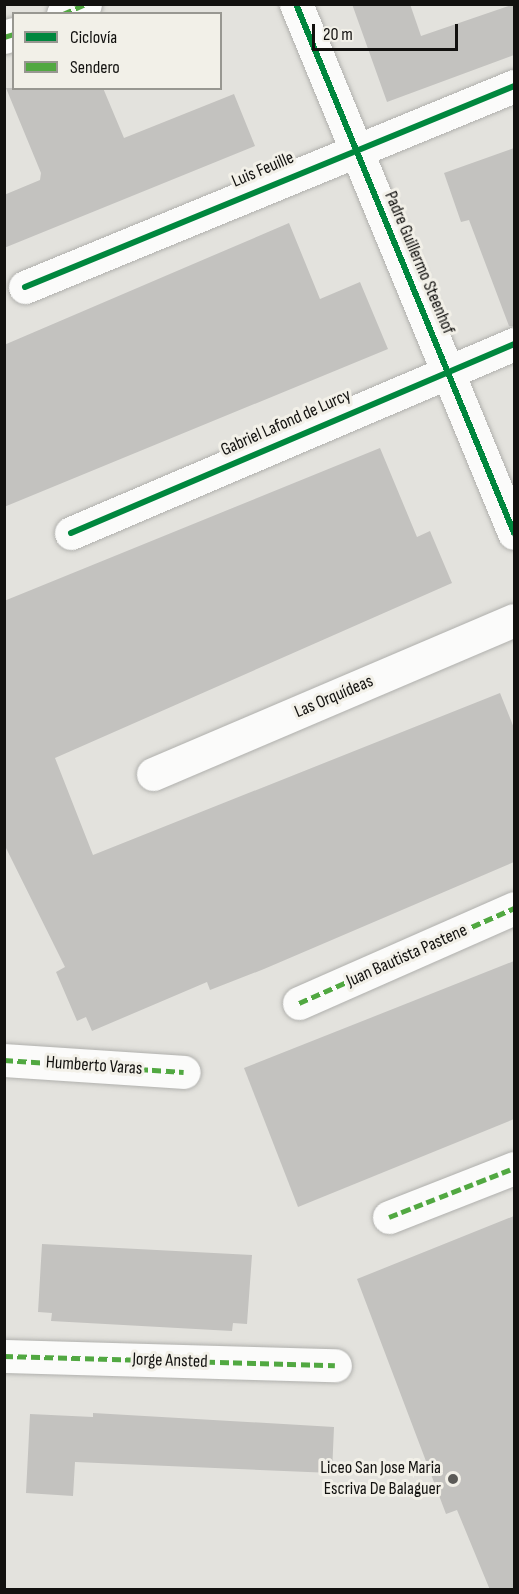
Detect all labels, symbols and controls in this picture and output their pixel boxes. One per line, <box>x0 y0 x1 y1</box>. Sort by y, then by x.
legend <box>12 12 222 90</box>
scale bar <box>315 12 460 50</box>
text: 20 m <box>323 24 353 45</box>
text: Ciclovía <box>70 27 117 48</box>
text: Sendero <box>70 57 120 78</box>
street label: Luis Feuille <box>229 147 297 193</box>
street label: Padre Guillermo Steenhof <box>379 188 459 338</box>
street label: Gabriel Lafond de Lurcy <box>218 385 354 461</box>
street label: Las Orquídeas <box>292 671 376 723</box>
street label: Juan Bautista Pastene <box>343 920 471 992</box>
street label: Humberto Varas <box>45 1052 143 1080</box>
street label: Jorge Ansted <box>132 1349 208 1373</box>
place label: Liceo San Jose Maria Escriva De Balaguer <box>320 1458 441 1500</box>
marker: Liceo San Jose Maria Escriva De Balaguer <box>446 1472 460 1486</box>

